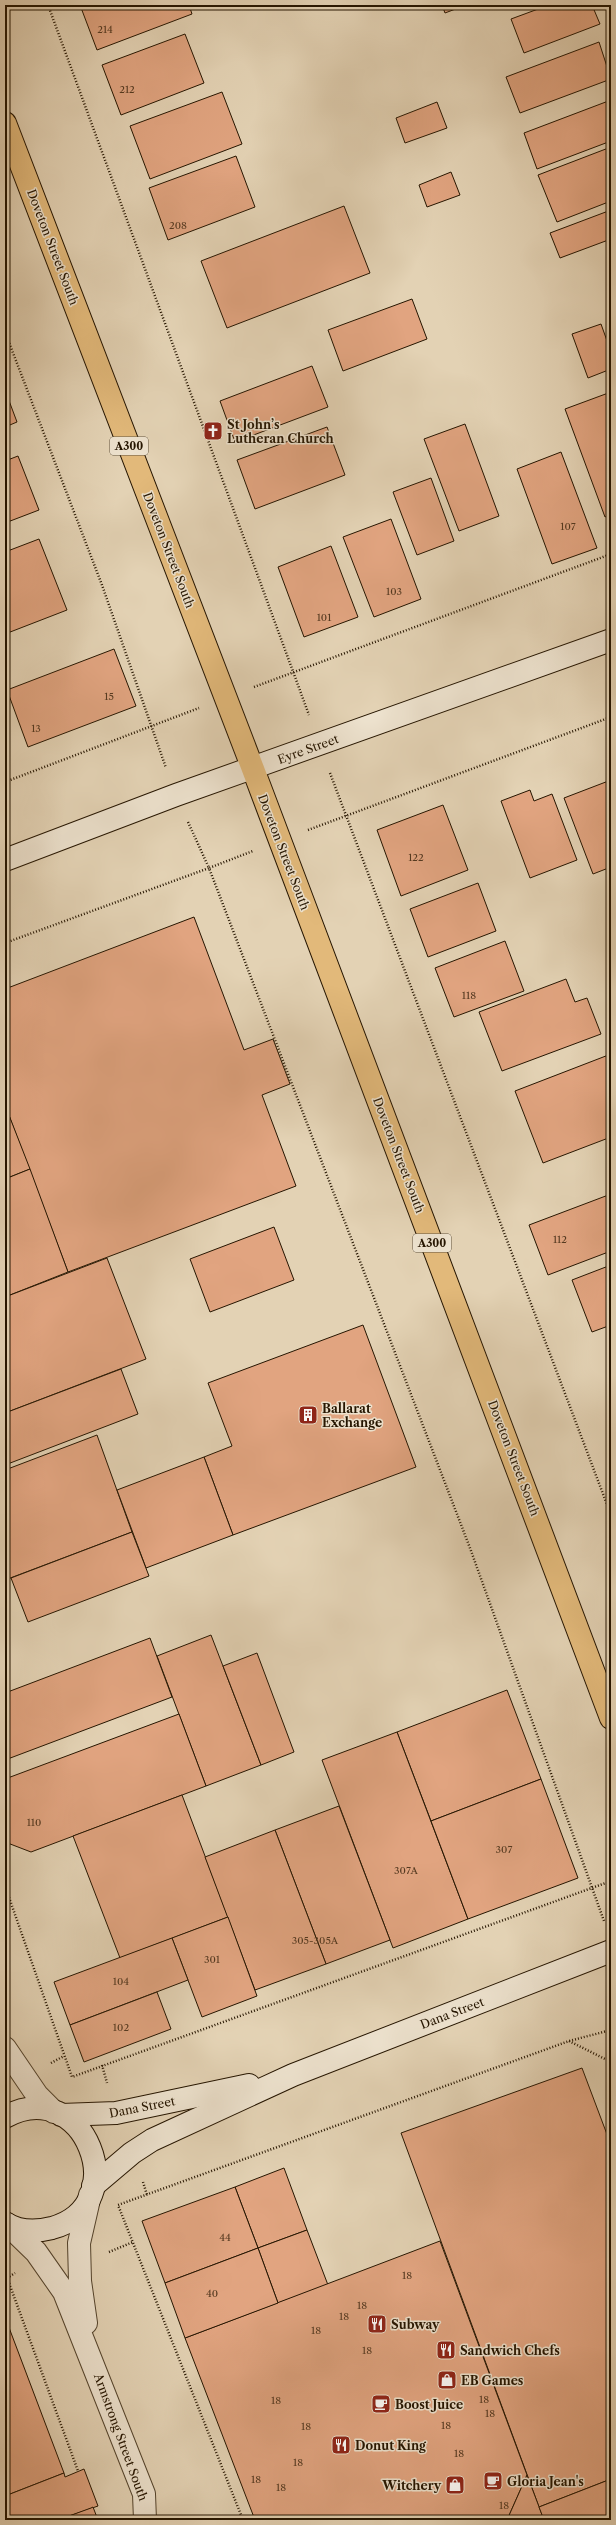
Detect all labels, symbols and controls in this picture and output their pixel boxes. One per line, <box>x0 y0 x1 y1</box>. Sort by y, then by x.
house number: 214 <box>97 23 113 36</box>
house number: 212 <box>119 83 135 96</box>
street label: Doveton Street South <box>24 187 82 307</box>
house number: 208 <box>169 219 187 232</box>
place label: St John’s Lutheran Church <box>227 417 335 446</box>
church icon: St John’s Lutheran Church <box>202 420 224 442</box>
road number: A300 <box>110 437 148 455</box>
street label: Doveton Street South <box>140 490 198 610</box>
house number: 107 <box>560 520 576 533</box>
house number: 103 <box>386 585 402 598</box>
house number: 101 <box>317 611 332 624</box>
house number: 15 <box>104 690 114 703</box>
house number: 13 <box>31 722 41 735</box>
street label: Eyre Street <box>275 731 341 767</box>
street label: Doveton Street South <box>255 792 313 912</box>
house number: 122 <box>408 851 424 864</box>
house number: 118 <box>462 989 476 1002</box>
street label: Doveton Street South <box>370 1095 428 1215</box>
house number: 112 <box>553 1233 567 1246</box>
road number: A300 <box>413 1234 451 1252</box>
street label: Doveton Street South <box>485 1398 543 1518</box>
place label: Ballarat Exchange <box>322 1401 382 1430</box>
building icon: Ballarat Exchange <box>297 1404 319 1426</box>
house number: 110 <box>27 1816 41 1829</box>
house number: 307 <box>496 1843 512 1856</box>
house number: 307A <box>394 1864 419 1877</box>
house number: 305-305A <box>292 1934 339 1947</box>
house number: 301 <box>204 1953 221 1966</box>
house number: 104 <box>113 1975 129 1988</box>
street label: Dana Street <box>418 1994 487 2032</box>
house number: 102 <box>113 2021 129 2034</box>
street label: Dana Street <box>108 2093 177 2121</box>
house number: 44 <box>219 2231 231 2244</box>
house number: 18 <box>402 2269 412 2282</box>
house number: 40 <box>206 2287 218 2300</box>
house number: 18 <box>357 2299 367 2312</box>
house number: 18 <box>339 2310 349 2323</box>
restaurant icon: Subway <box>366 2313 388 2335</box>
place label: Subway <box>391 2317 440 2332</box>
house number: 18 <box>311 2324 321 2337</box>
restaurant icon: Sandwich Chefs <box>435 2339 457 2361</box>
place label: Sandwich Chefs <box>460 2343 560 2358</box>
house number: 18 <box>362 2344 372 2357</box>
shop icon: EB Games <box>436 2369 458 2391</box>
street label: Armstrong Street South <box>91 2370 151 2503</box>
place label: EB Games <box>461 2373 524 2388</box>
cafe icon: Boost Juice <box>370 2393 392 2415</box>
house number: 18 <box>479 2393 489 2406</box>
house number: 18 <box>271 2394 281 2407</box>
place label: Boost Juice <box>395 2397 463 2412</box>
house number: 18 <box>485 2407 495 2420</box>
house number: 18 <box>441 2419 451 2432</box>
house number: 18 <box>301 2420 311 2433</box>
restaurant icon: Donut King <box>330 2434 352 2456</box>
place label: Donut King <box>355 2438 427 2453</box>
house number: 18 <box>454 2447 464 2460</box>
house number: 18 <box>293 2456 303 2469</box>
cafe icon: Gloria Jean's <box>482 2470 504 2492</box>
house number: 18 <box>251 2473 261 2486</box>
shop icon: Witchery <box>444 2474 466 2496</box>
place label: Gloria Jean's <box>507 2474 584 2489</box>
place label: Witchery <box>381 2478 442 2493</box>
house number: 18 <box>276 2481 286 2494</box>
house number: 18 <box>499 2499 509 2512</box>

